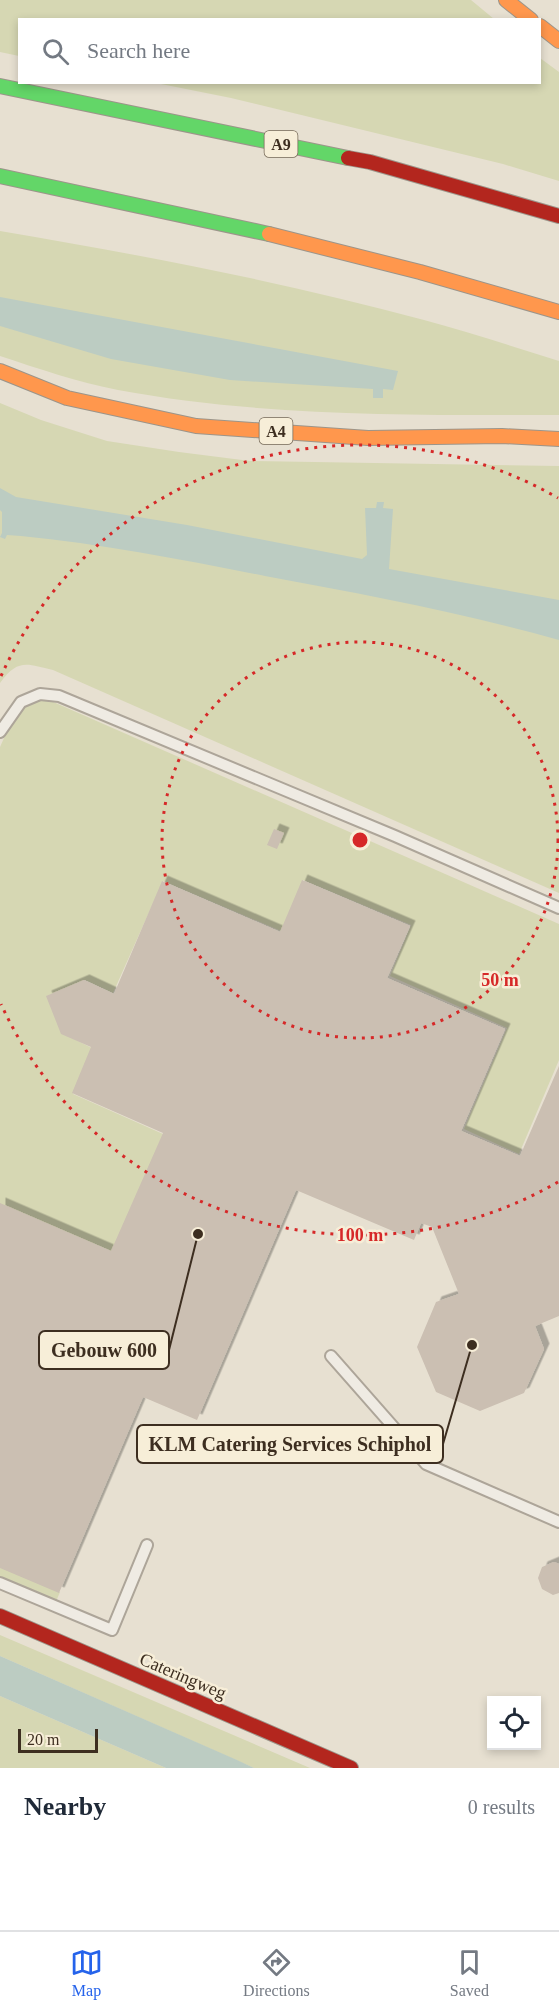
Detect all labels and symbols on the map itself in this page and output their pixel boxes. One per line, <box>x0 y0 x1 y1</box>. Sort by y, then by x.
road number: A9 <box>264 131 298 157</box>
road number: A4 <box>260 418 292 444</box>
centre of rings <box>350 830 370 850</box>
text: 50 m <box>481 970 519 990</box>
text: 100 m <box>337 1225 383 1245</box>
callout: Gebouw 600 <box>39 1331 169 1369</box>
text: Gebouw 600 <box>51 1339 157 1361</box>
callout: KLM Catering Services Schiphol <box>137 1425 443 1463</box>
text: KLM Catering Services Schiphol <box>149 1433 432 1456</box>
street label: Cateringweg <box>137 1649 229 1703</box>
scale bar <box>18 1726 98 1754</box>

